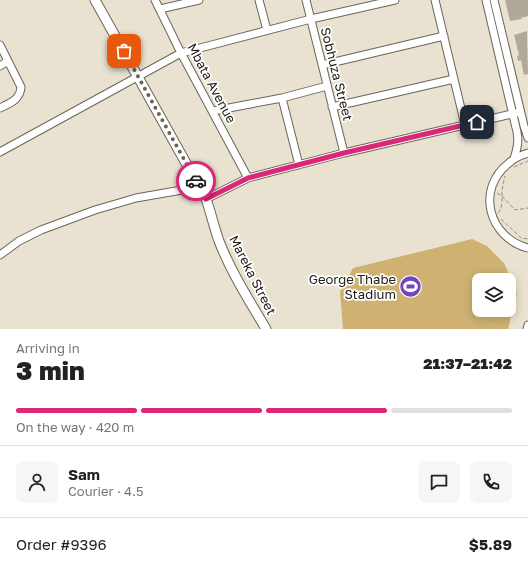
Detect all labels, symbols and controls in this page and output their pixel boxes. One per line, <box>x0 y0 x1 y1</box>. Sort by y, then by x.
street label: Sobhuza Street <box>318 26 356 122</box>
pin <box>107 34 141 68</box>
icon: bag <box>113 40 135 62</box>
street label: Mbata Avenue <box>184 40 240 126</box>
pin <box>460 105 494 139</box>
icon: home <box>466 111 488 133</box>
courier <box>176 161 216 201</box>
icon: car <box>185 170 207 192</box>
street label: Mareka Street <box>226 232 280 318</box>
place label: George Thabe Stadium <box>309 271 396 302</box>
sports icon: George Thabe Stadium <box>398 273 424 299</box>
map controls <box>472 273 516 317</box>
button: layers <box>472 273 516 317</box>
text: Arriving in <box>16 340 80 356</box>
text: 21:37–21:42 <box>423 354 512 372</box>
text: 3 min <box>16 355 85 386</box>
text: On the way · 420 m <box>16 419 134 435</box>
button: person <box>16 461 58 503</box>
button: chat <box>418 461 460 503</box>
button: phone <box>470 461 512 503</box>
text: Sam <box>68 465 100 483</box>
text: Courier · 4.5 <box>68 483 143 499</box>
text: Order #9396 <box>16 535 107 553</box>
text: $5.89 <box>469 535 512 553</box>

